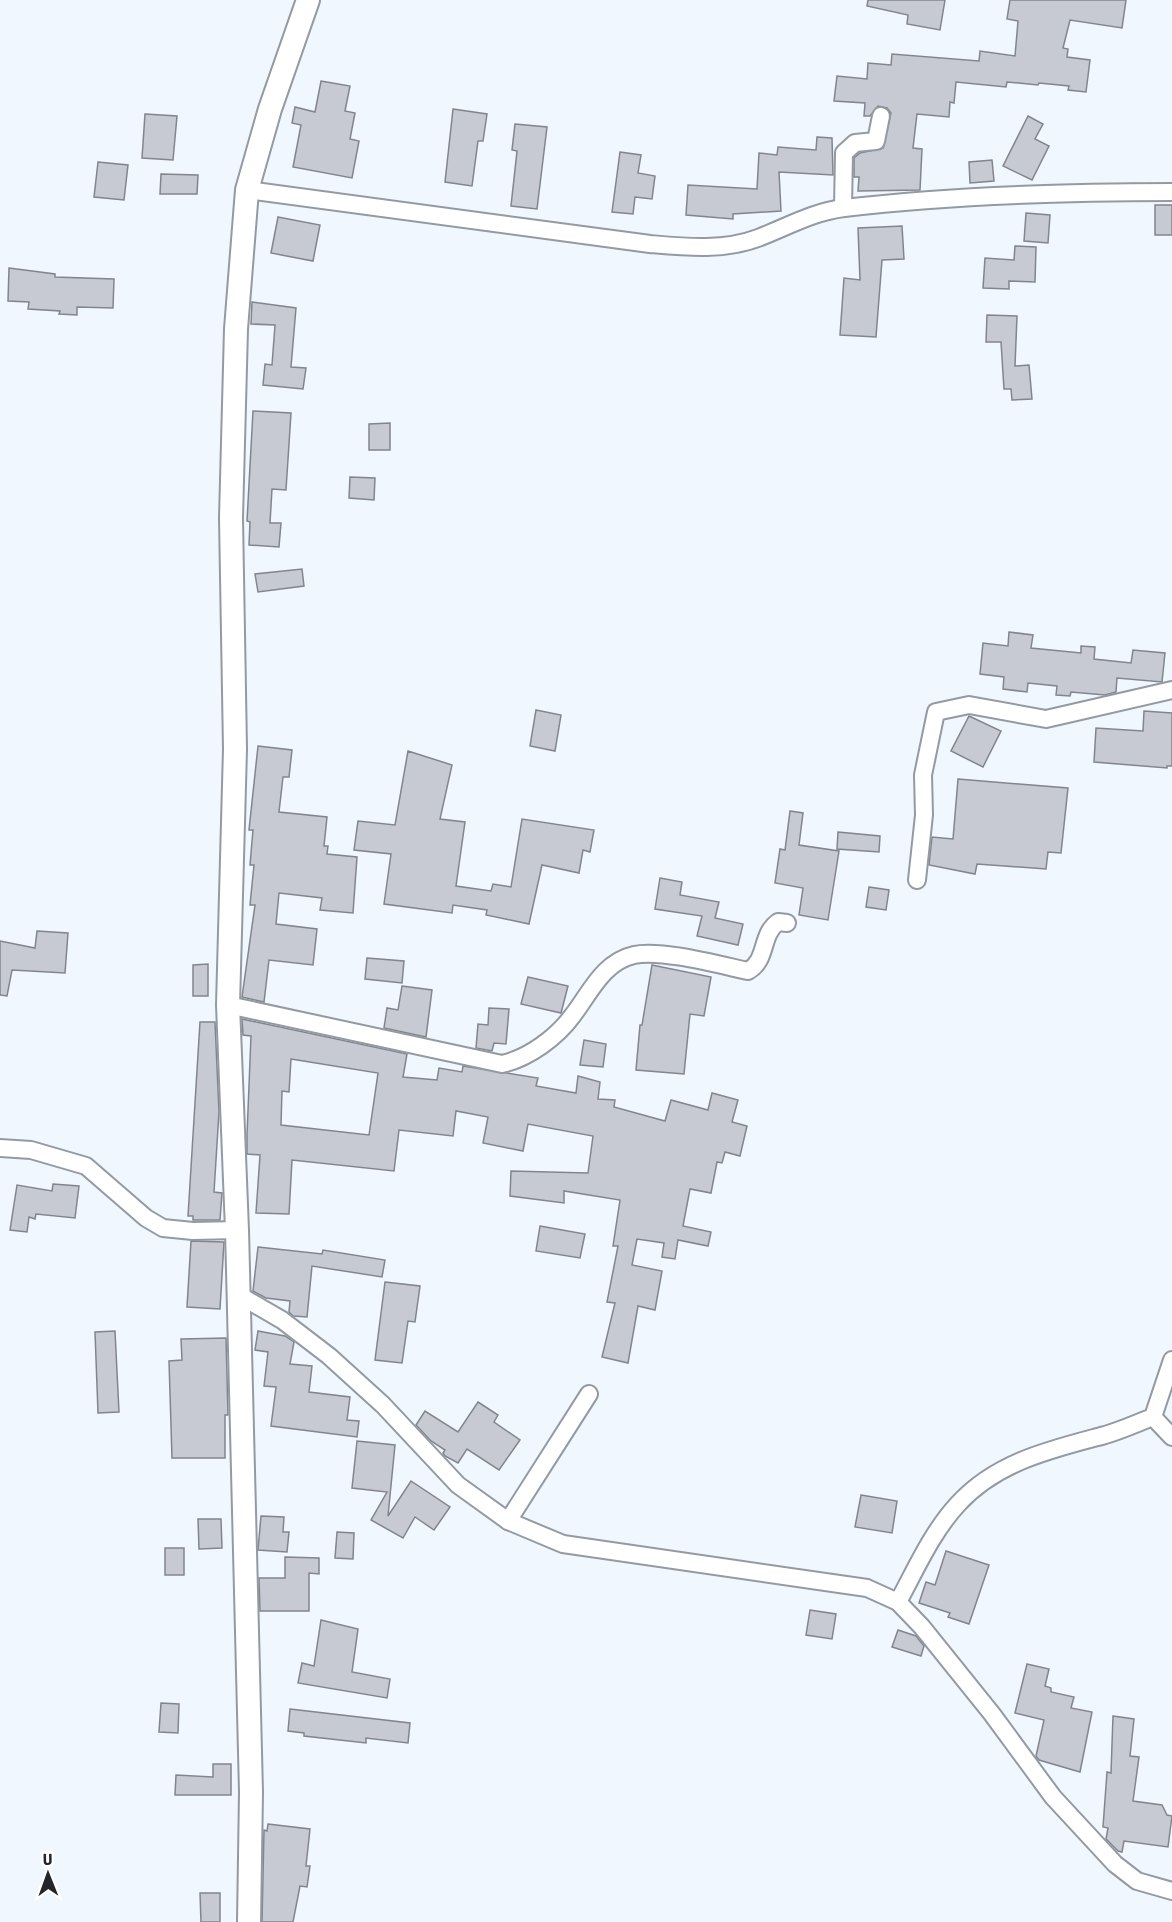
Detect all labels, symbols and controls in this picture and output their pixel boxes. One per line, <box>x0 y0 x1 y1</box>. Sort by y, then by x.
north arrow <box>18 1844 78 1904</box>
text: U <box>43 1850 53 1868</box>

